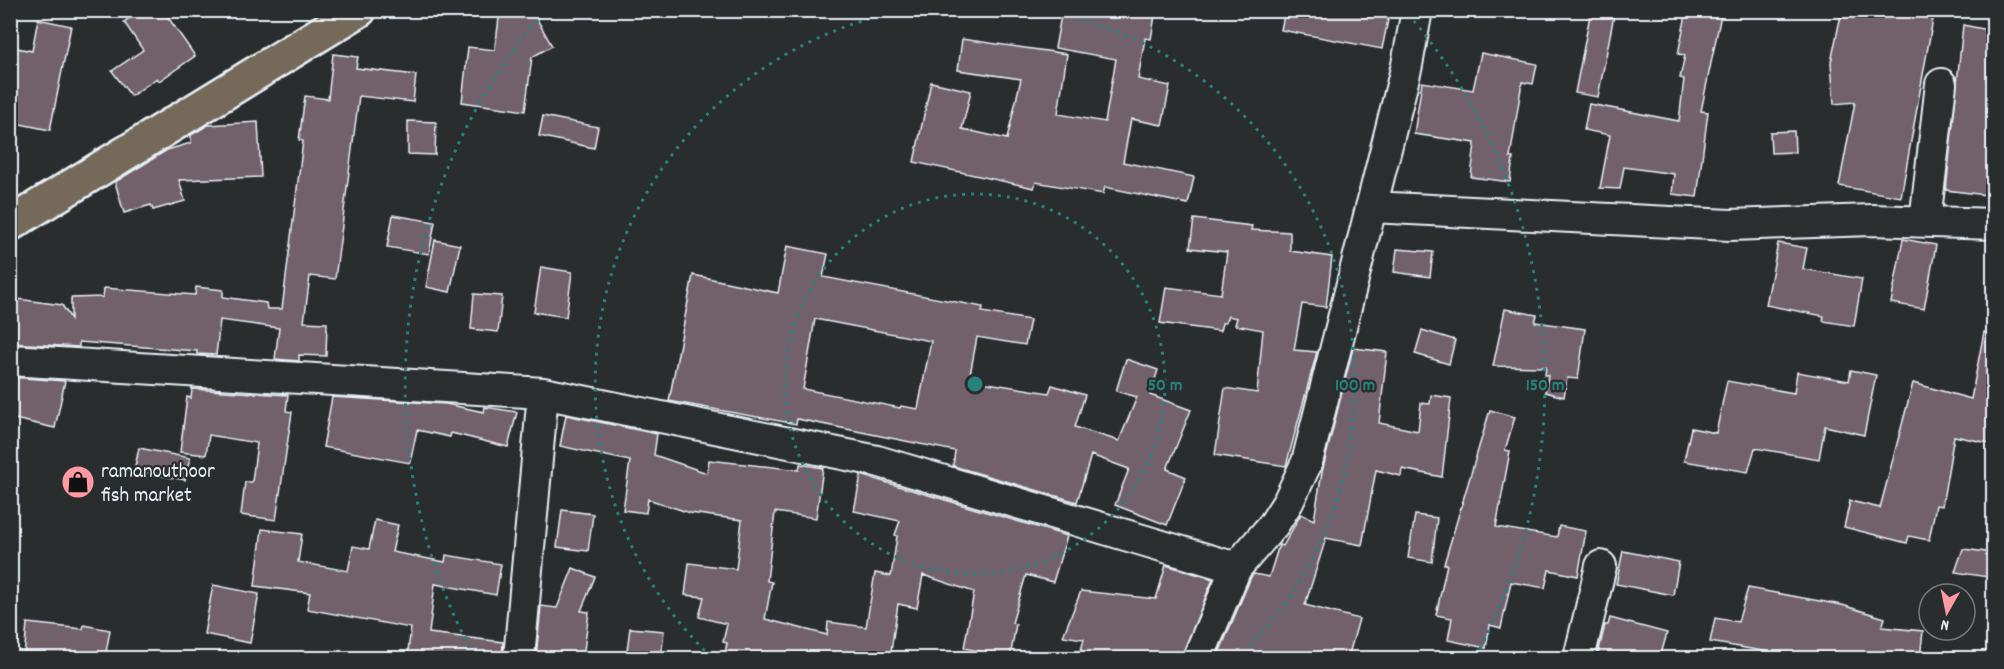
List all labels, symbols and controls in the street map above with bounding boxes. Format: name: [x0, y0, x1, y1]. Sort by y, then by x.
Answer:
centre of rings: [965, 374, 985, 394]
text: 50 m: [1148, 374, 1182, 399]
text: 100 m: [1335, 374, 1375, 399]
text: 150 m: [1526, 374, 1564, 399]
place label: ramanouthoor fish market: [101, 458, 215, 512]
shop icon: ramanouthoor fish market: [60, 464, 96, 500]
north arrow: [1917, 582, 1977, 642]
text: N: [1939, 612, 1951, 636]

